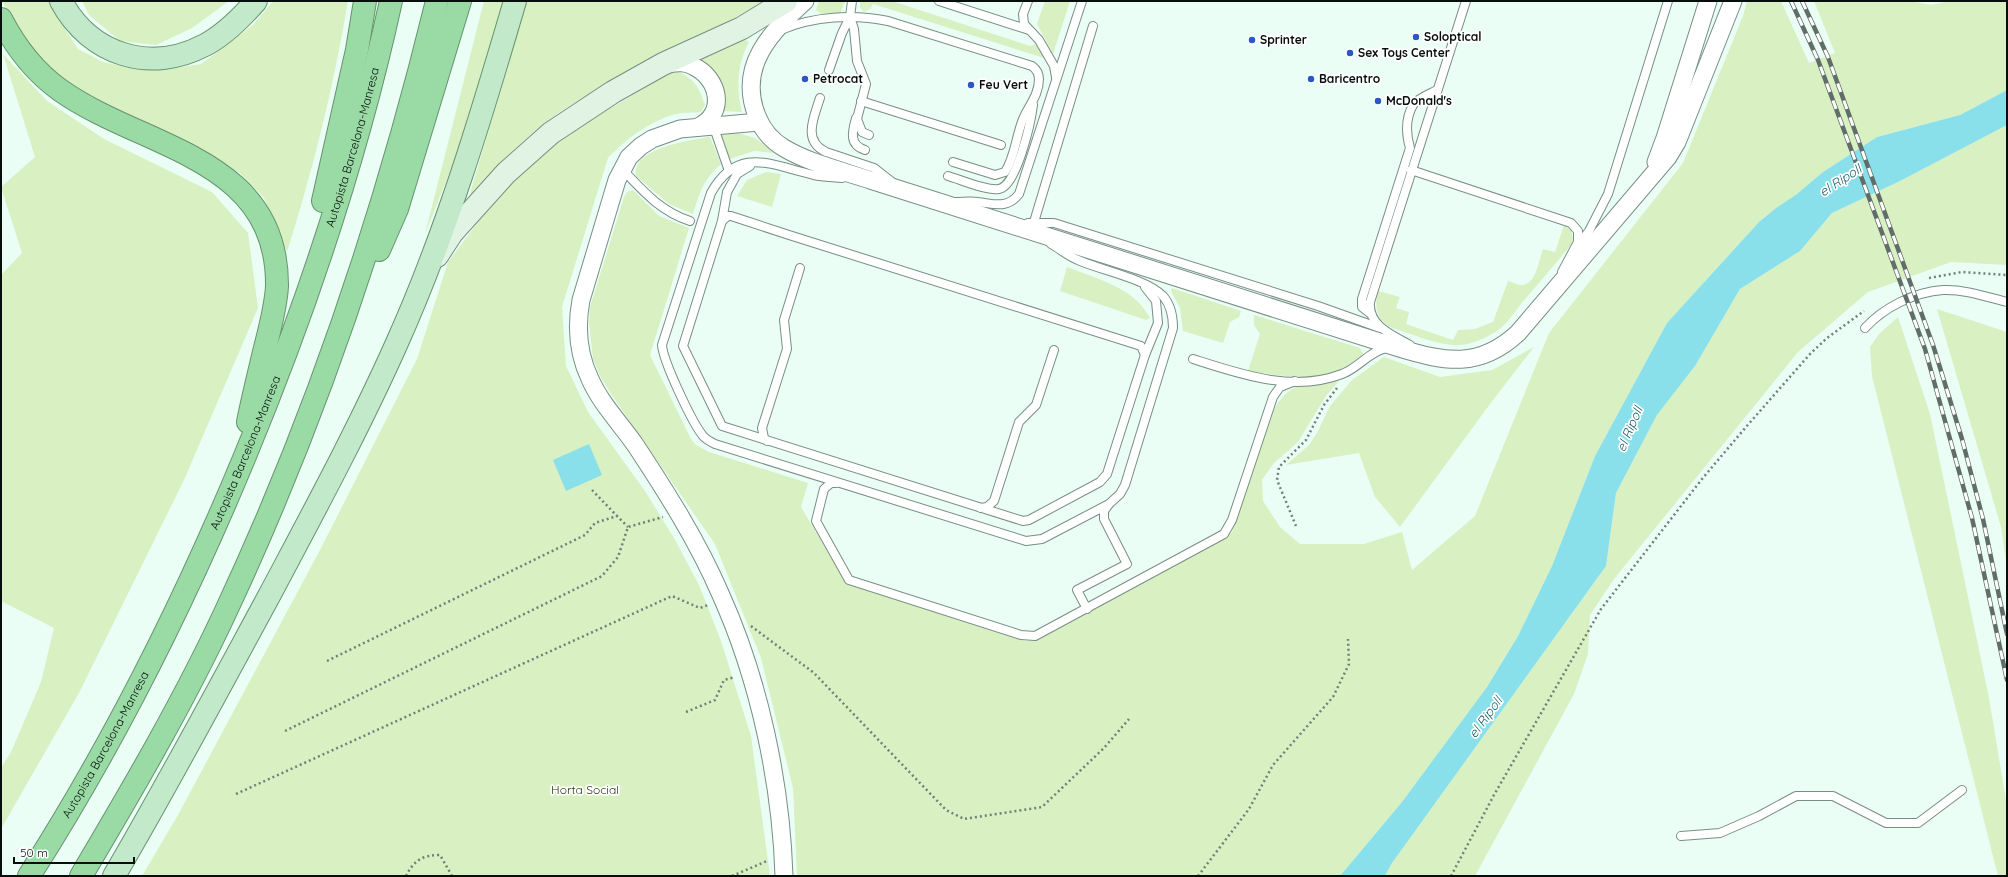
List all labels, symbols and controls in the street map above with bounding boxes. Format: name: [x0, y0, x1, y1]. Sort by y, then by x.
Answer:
place label: Soloptical: [1424, 29, 1482, 44]
place label: Sprinter: [1260, 32, 1307, 47]
marker: Soloptical: [1411, 32, 1421, 42]
marker: Sprinter: [1247, 35, 1257, 45]
place label: Sex Toys Center: [1358, 45, 1450, 60]
marker: Sex Toys Center: [1345, 48, 1355, 58]
street label: Autopista Barcelona-Manresa: [322, 66, 382, 229]
place label: Petrocat: [813, 71, 863, 86]
place label: Baricentro: [1319, 71, 1381, 86]
marker: Petrocat: [800, 74, 810, 84]
marker: Baricentro: [1306, 74, 1316, 84]
place label: Feu Vert: [979, 77, 1028, 92]
marker: Feu Vert: [966, 80, 976, 90]
place label: McDonald's: [1386, 93, 1452, 108]
marker: McDonald's: [1373, 96, 1383, 106]
water label: el Ripoll: [1816, 159, 1866, 200]
street label: Autopista Barcelona-Manresa: [206, 373, 283, 532]
water label: el Ripoll: [1612, 402, 1646, 454]
street label: Autopista Barcelona-Manresa: [59, 669, 152, 821]
water label: el Ripoll: [1465, 692, 1506, 741]
park label: Horta Social: [551, 782, 619, 797]
scale bar: [14, 839, 134, 865]
text: 50 m: [20, 845, 48, 860]

